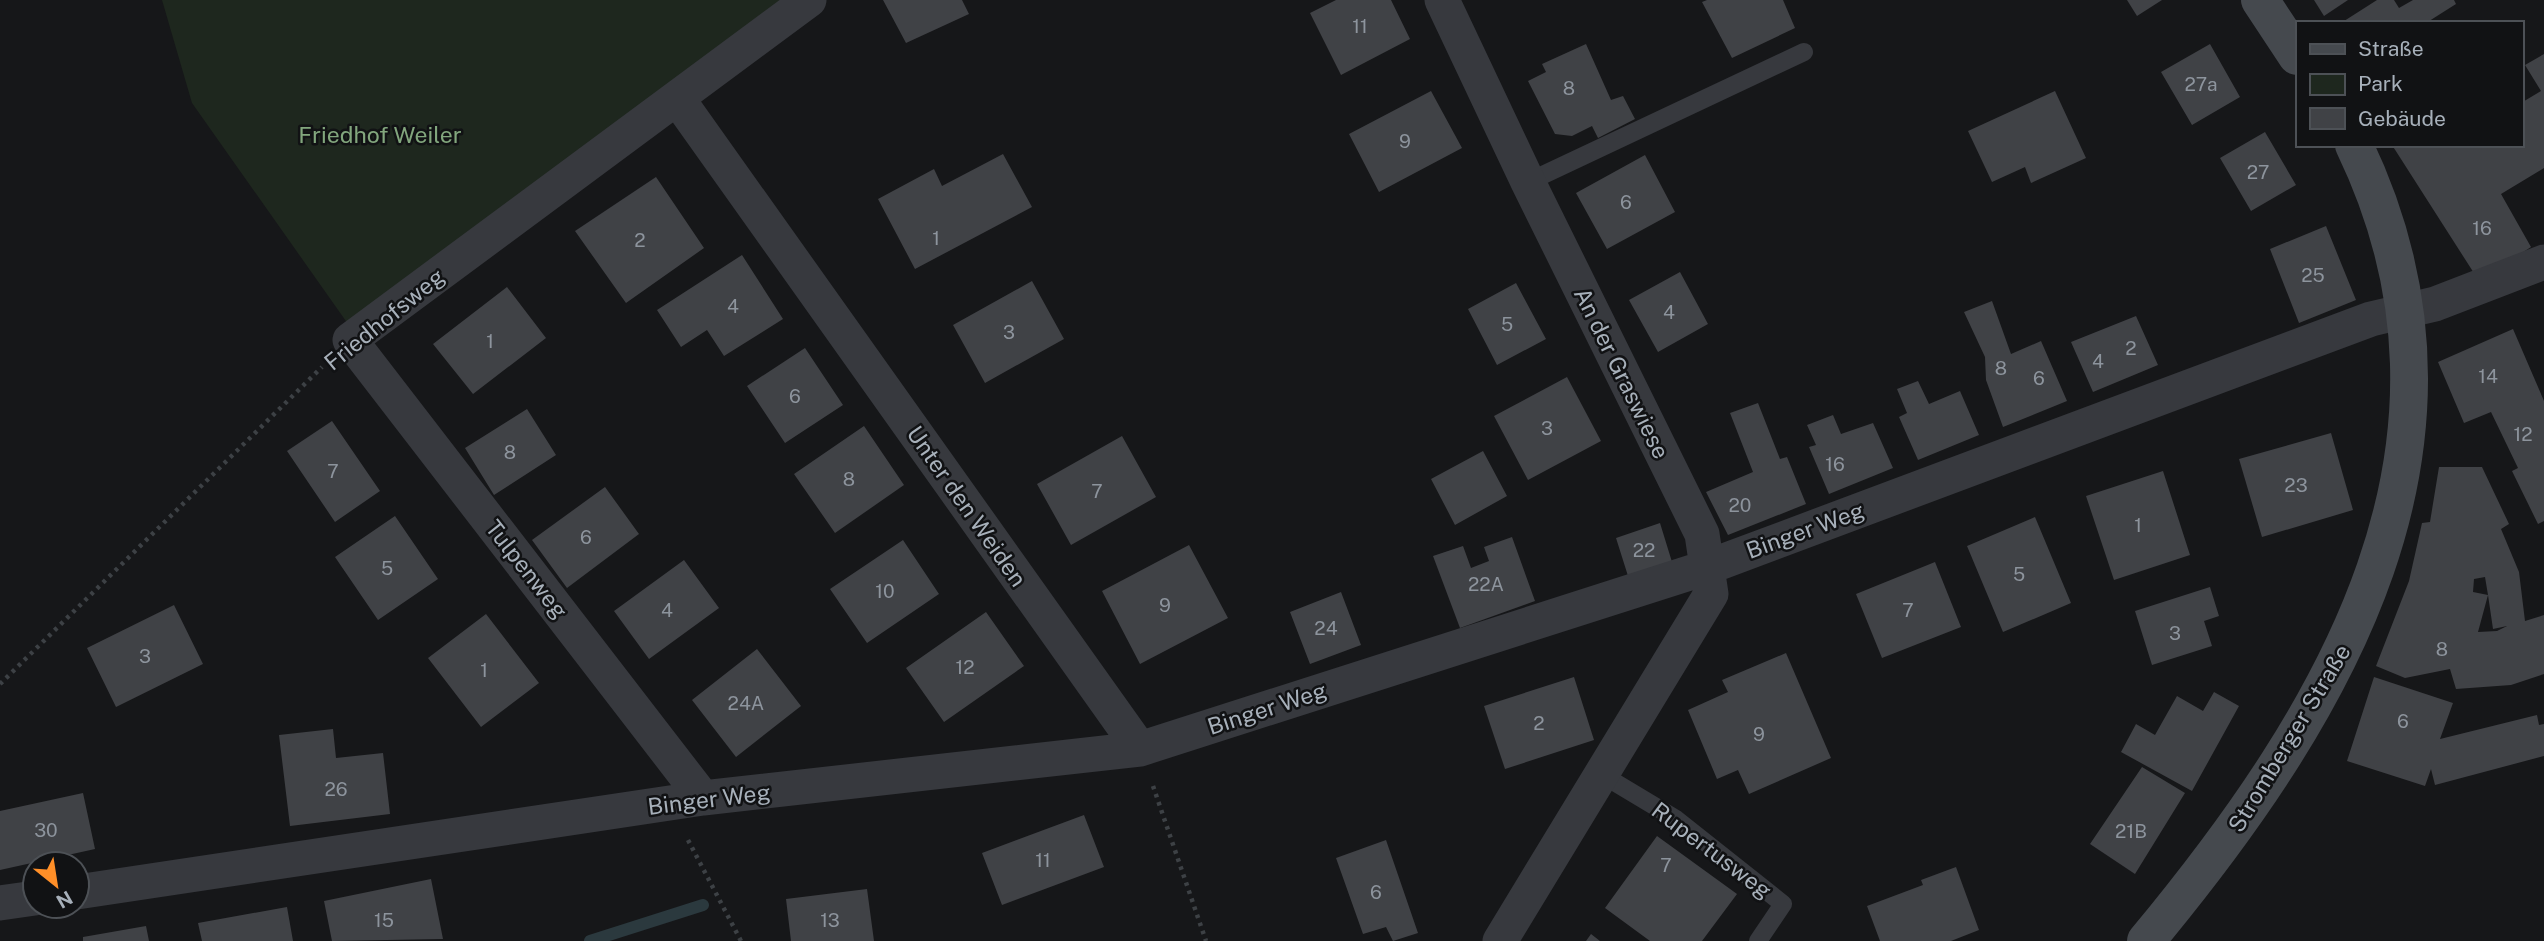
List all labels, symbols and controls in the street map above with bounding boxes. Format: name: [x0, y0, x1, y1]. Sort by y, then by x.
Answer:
house number: 11: [1352, 15, 1368, 37]
legend: [2296, 21, 2523, 147]
text: Straße: [2358, 36, 2424, 61]
text: Park: [2358, 71, 2403, 96]
house number: 27a: [2184, 73, 2218, 95]
house number: 8: [1563, 77, 1575, 99]
text: Gebäude: [2358, 106, 2446, 131]
park label: Friedhof Weiler: [298, 121, 462, 148]
house number: 9: [1399, 130, 1411, 152]
house number: 27: [2247, 161, 2269, 183]
house number: 6: [1620, 191, 1632, 213]
house number: 16: [2472, 217, 2492, 239]
house number: 1: [932, 227, 940, 249]
house number: 2: [634, 229, 646, 251]
street label: Friedhofsweg: [319, 262, 449, 376]
house number: 25: [2301, 264, 2325, 286]
street label: An der Graswiese: [1569, 283, 1675, 463]
house number: 4: [727, 295, 739, 317]
house number: 4: [1663, 301, 1675, 323]
house number: 5: [1501, 313, 1513, 335]
house number: 3: [1003, 321, 1015, 343]
house number: 1: [486, 330, 494, 352]
house number: 2: [2125, 337, 2137, 359]
house number: 4: [2092, 350, 2104, 372]
house number: 8: [1995, 357, 2007, 379]
house number: 14: [2478, 365, 2498, 387]
house number: 6: [2033, 367, 2045, 389]
house number: 6: [789, 385, 801, 407]
house number: 3: [1541, 417, 1553, 439]
street label: Unter den Weiden: [902, 421, 1032, 591]
house number: 12: [2513, 423, 2533, 445]
house number: 8: [504, 441, 516, 463]
house number: 16: [1825, 453, 1845, 475]
house number: 7: [327, 460, 339, 482]
house number: 8: [843, 468, 855, 490]
house number: 23: [2284, 474, 2308, 496]
house number: 7: [1091, 480, 1103, 502]
house number: 20: [1729, 494, 1751, 516]
street label: Binger Weg: [1742, 496, 1868, 564]
street label: Tulpenweg: [480, 514, 574, 624]
house number: 1: [2134, 514, 2142, 536]
house number: 6: [580, 526, 592, 548]
house number: 22: [1633, 539, 1655, 561]
house number: 5: [381, 557, 393, 579]
house number: 5: [2013, 563, 2025, 585]
house number: 22A: [1468, 573, 1504, 595]
house number: 10: [875, 580, 895, 602]
house number: 9: [1159, 594, 1171, 616]
house number: 4: [661, 599, 673, 621]
house number: 7: [1902, 599, 1914, 621]
house number: 24: [1314, 617, 1338, 639]
house number: 3: [2169, 622, 2181, 644]
house number: 8: [2436, 638, 2448, 660]
street label: Stromberger Straße: [2222, 639, 2356, 837]
house number: 3: [139, 645, 151, 667]
house number: 12: [955, 656, 975, 678]
house number: 1: [480, 659, 488, 681]
street label: Binger Weg: [1204, 676, 1330, 740]
house number: 24A: [728, 692, 764, 714]
house number: 6: [2397, 710, 2409, 732]
house number: 2: [1533, 712, 1545, 734]
house number: 9: [1753, 723, 1765, 745]
house number: 26: [324, 778, 348, 800]
street label: Binger Weg: [646, 778, 772, 820]
street label: Rupertusweg: [1647, 796, 1777, 904]
house number: 30: [34, 819, 58, 841]
house number: 21B: [2115, 820, 2147, 842]
house number: 11: [1035, 849, 1051, 871]
north arrow: [21, 850, 91, 920]
house number: 7: [1660, 854, 1672, 876]
house number: 6: [1370, 881, 1382, 903]
text: N: [53, 886, 76, 913]
house number: 15: [374, 909, 394, 931]
house number: 13: [820, 909, 840, 931]

